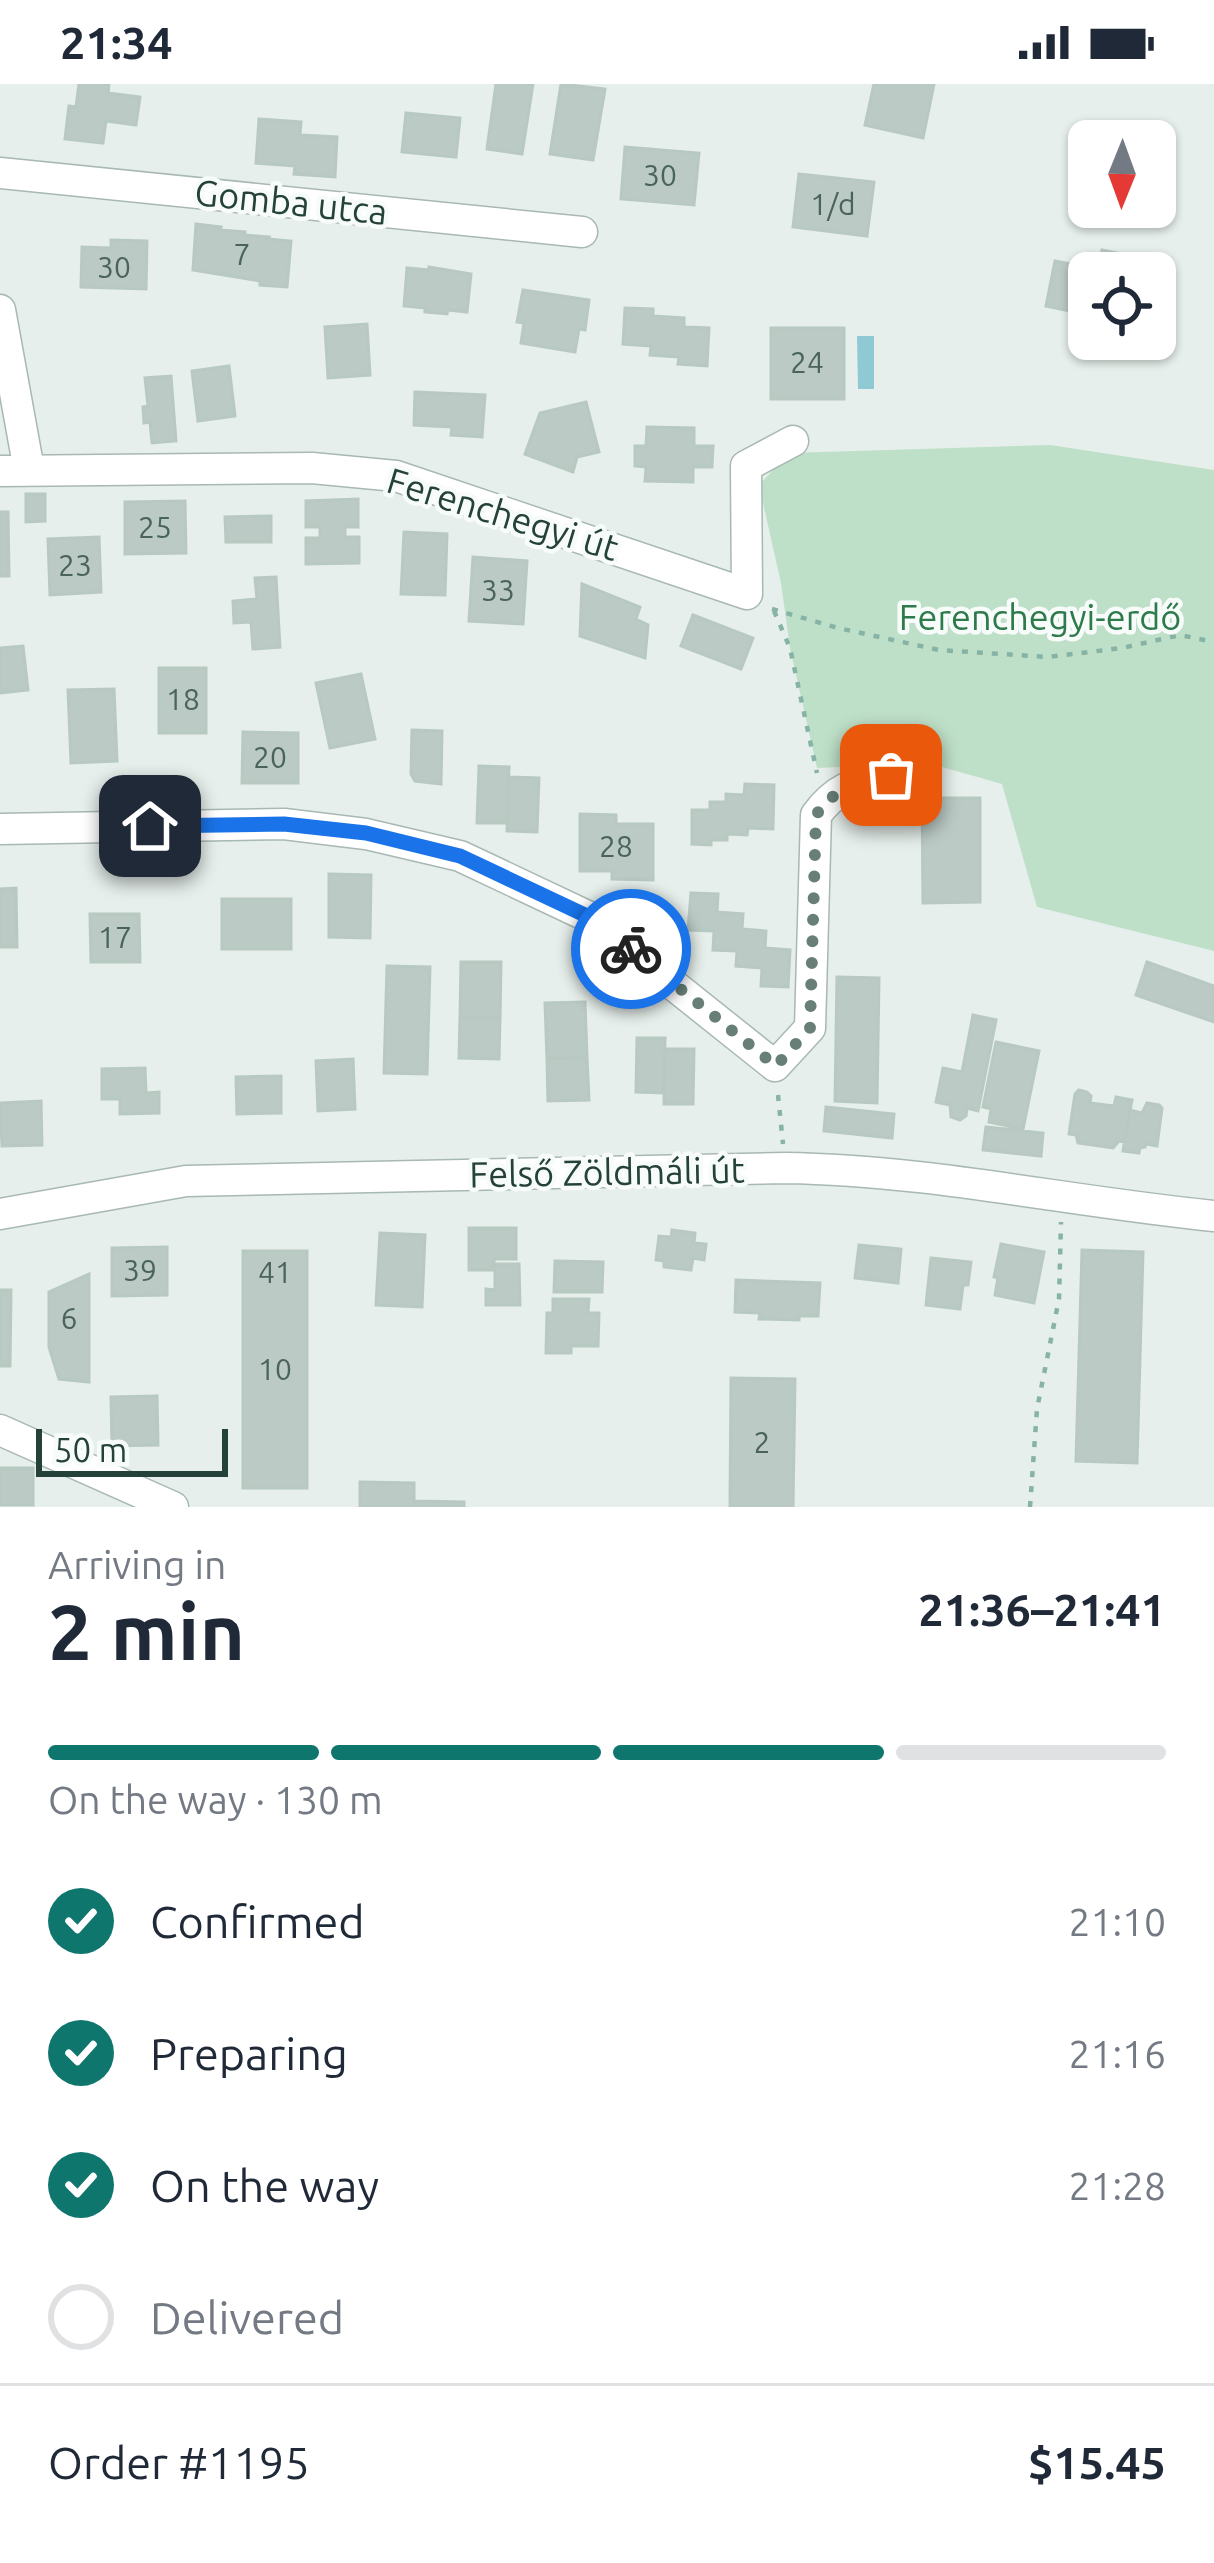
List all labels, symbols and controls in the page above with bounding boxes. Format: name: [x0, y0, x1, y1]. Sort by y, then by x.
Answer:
text: 21:34: [60, 17, 173, 68]
north arrow: [1068, 120, 1176, 228]
map controls: [1068, 120, 1176, 360]
house number: 30: [643, 158, 677, 192]
street label: Gomba utca: [193, 171, 389, 232]
house number: 1/d: [810, 187, 856, 221]
house number: 7: [234, 237, 250, 271]
house number: 30: [97, 250, 131, 284]
button: locate: [1068, 252, 1176, 360]
house number: 24: [790, 345, 824, 379]
street label: Ferenchegyi út: [383, 459, 624, 568]
house number: 25: [138, 510, 172, 544]
house number: 23: [58, 548, 92, 582]
house number: 33: [481, 573, 515, 607]
park label: Ferenchegyi-erdő: [899, 596, 1181, 637]
house number: 18: [166, 682, 200, 716]
pin: [840, 724, 942, 826]
house number: 20: [253, 740, 287, 774]
icon: bag: [858, 742, 924, 808]
pin: [99, 775, 201, 877]
icon: home: [117, 793, 183, 859]
house number: 28: [599, 829, 633, 863]
courier: [571, 889, 691, 1009]
icon: bike: [598, 916, 664, 982]
house number: 17: [98, 920, 132, 954]
street label: Felső Zöldmáli út: [469, 1149, 745, 1194]
house number: 39: [123, 1253, 157, 1287]
house number: 41: [258, 1255, 292, 1289]
house number: 6: [61, 1301, 77, 1335]
house number: 10: [258, 1352, 292, 1386]
scale bar: [36, 1423, 228, 1476]
house number: 2: [754, 1425, 770, 1459]
text: 50 m: [54, 1431, 127, 1468]
text: Arriving in: [48, 1543, 226, 1586]
text: 21:36–21:41: [918, 1584, 1166, 1635]
text: 2 min: [48, 1587, 245, 1675]
text: On the way · 130 m: [48, 1778, 383, 1821]
icon: check: [48, 1888, 114, 1954]
text: Confirmed: [150, 1896, 365, 1947]
text: 21:10: [1068, 1900, 1166, 1943]
icon: check: [48, 2020, 114, 2086]
text: Preparing: [150, 2028, 348, 2079]
text: 21:16: [1068, 2032, 1166, 2075]
icon: check: [48, 2152, 114, 2218]
text: On the way: [150, 2160, 379, 2211]
text: 21:28: [1068, 2164, 1166, 2207]
text: Delivered: [150, 2292, 344, 2343]
text: Order #1195: [48, 2437, 310, 2488]
text: $15.45: [1028, 2437, 1166, 2488]

